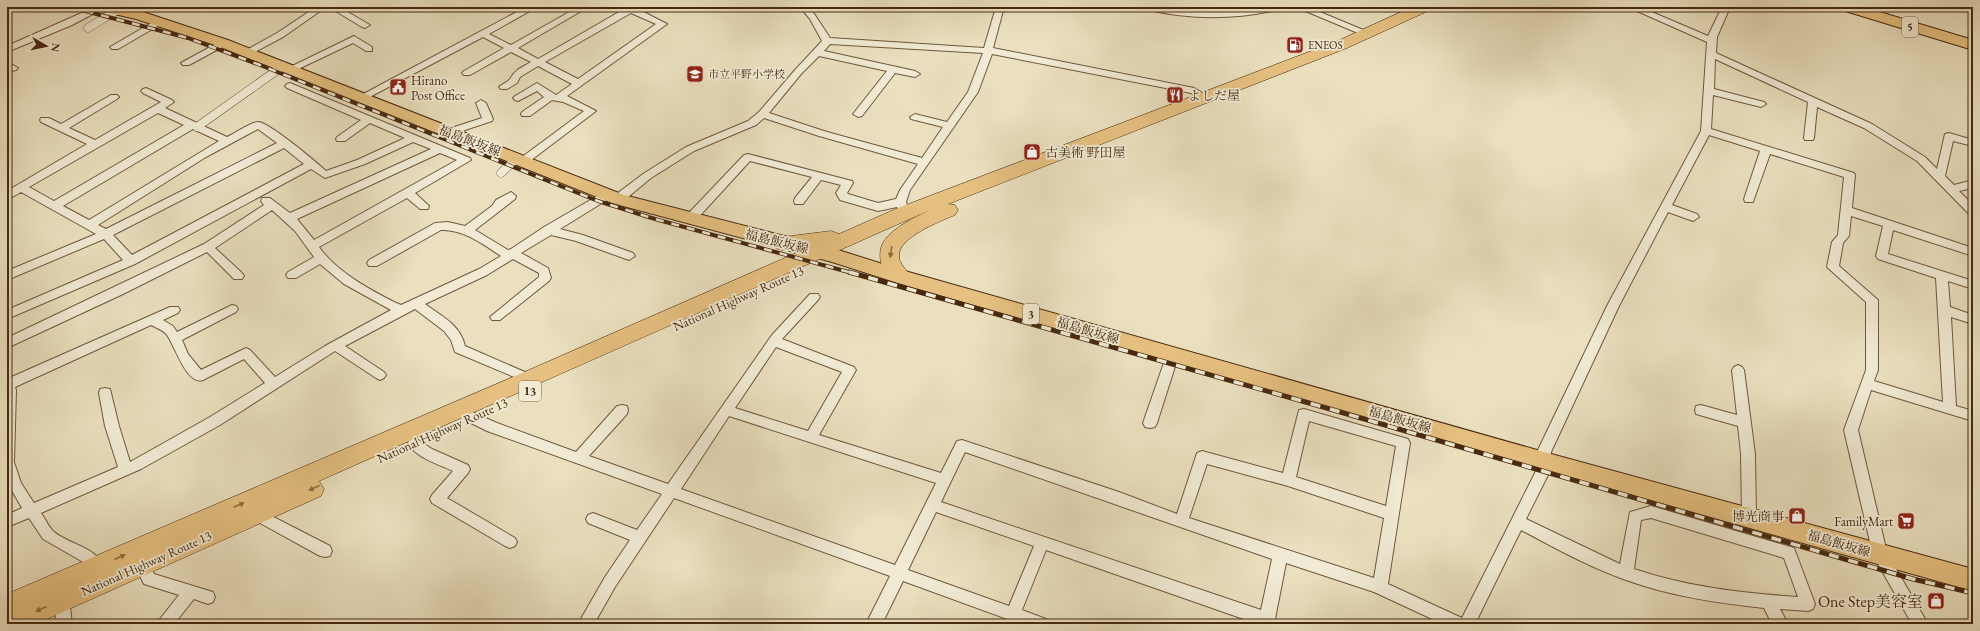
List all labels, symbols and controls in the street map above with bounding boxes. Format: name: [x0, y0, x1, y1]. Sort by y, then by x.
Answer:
road number: 5: [1902, 17, 1918, 37]
north arrow: [26, 26, 66, 66]
fuel station icon: ENEOS: [1285, 35, 1305, 55]
place label: ENEOS: [1308, 38, 1343, 52]
text: N: [48, 42, 63, 53]
school or university icon: 市立平野小学校: [685, 64, 705, 84]
place label: 市立平野小学校: [708, 67, 785, 81]
place label: Hirano Post Office: [411, 72, 465, 104]
public building icon: Hirano Post Office: [388, 77, 408, 97]
restaurant icon: よしだ屋: [1165, 85, 1185, 105]
place label: よしだ屋: [1188, 87, 1240, 104]
street label: 福島飯坂線: [436, 121, 503, 160]
shop icon: 古美術 野田屋: [1022, 142, 1042, 162]
place label: 古美術 野田屋: [1045, 144, 1126, 161]
street label: 福島飯坂線: [743, 225, 810, 258]
one-way arrow: [887, 246, 894, 258]
street label: National Highway Route 13: [670, 262, 806, 335]
road number: 3: [1023, 304, 1039, 324]
street label: 福島飯坂線: [1054, 313, 1121, 348]
road number: 13: [519, 381, 541, 401]
street label: National Highway Route 13: [374, 394, 510, 467]
street label: 福島飯坂線: [1366, 402, 1433, 437]
one-way arrow: [308, 485, 319, 491]
one-way arrow: [233, 502, 244, 508]
shop icon: 博光商事: [1787, 506, 1807, 526]
place label: 博光商事: [1732, 508, 1784, 525]
supermarket icon: FamilyMart: [1896, 511, 1916, 531]
place label: FamilyMart: [1834, 513, 1893, 530]
street label: 福島飯坂線: [1805, 526, 1872, 561]
street label: National Highway Route 13: [78, 527, 214, 600]
one-way arrow: [114, 554, 125, 560]
place label: One Step美容室: [1818, 591, 1923, 612]
shop icon: One Step美容室: [1926, 591, 1946, 611]
one-way arrow: [36, 606, 47, 612]

